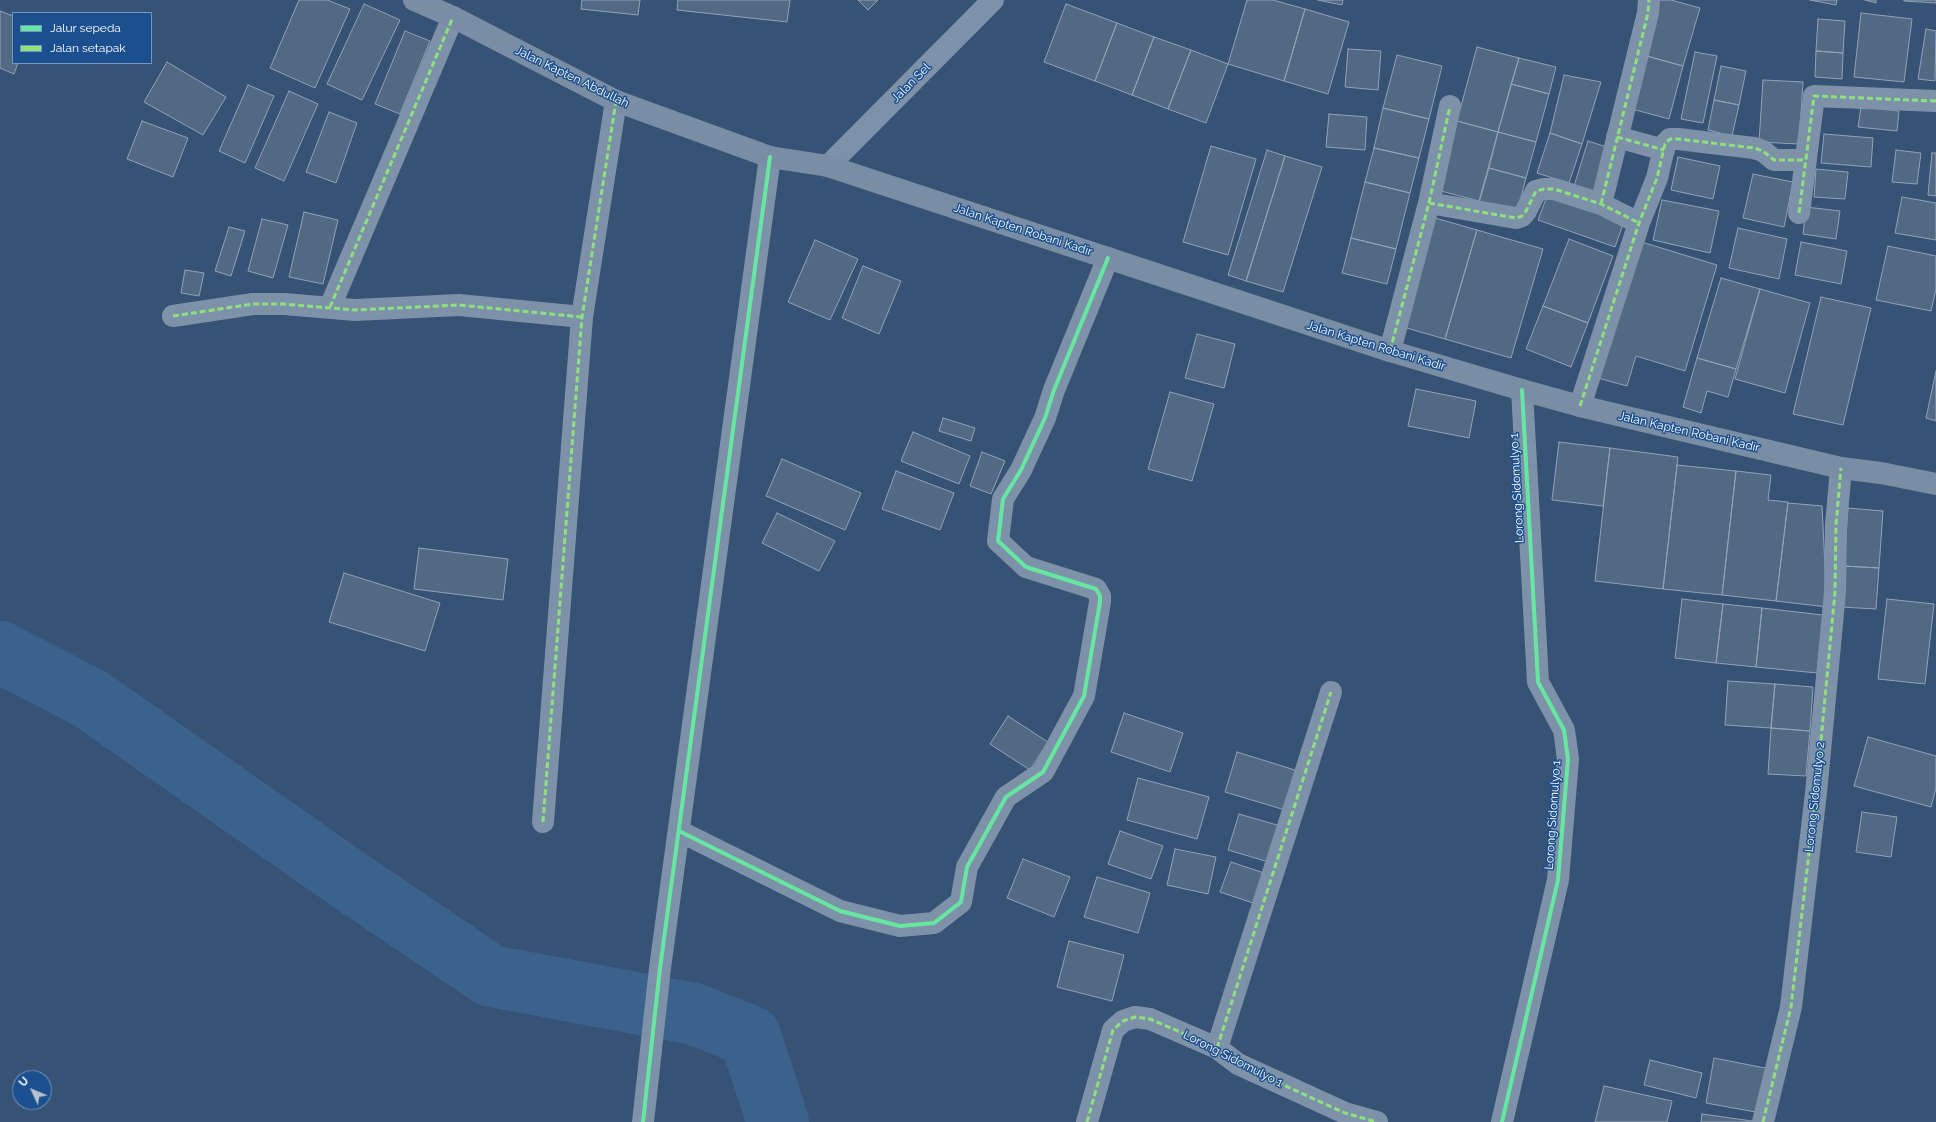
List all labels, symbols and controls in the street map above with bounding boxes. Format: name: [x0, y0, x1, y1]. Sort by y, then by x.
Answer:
legend: [12, 12, 152, 64]
text: Jalur sepeda: [50, 21, 121, 35]
text: Jalan setapak: [50, 41, 126, 55]
street label: Jalan Kapten Abdullah: [513, 43, 631, 111]
street label: Jalan Sel: [888, 60, 934, 106]
street label: Jalan Kapten Robani Kadir: [952, 201, 1094, 259]
street label: Jalan Kapten Robani Kadir: [1305, 318, 1447, 374]
street label: Jalan Kapten Robani Kadir: [1617, 409, 1761, 455]
street label: Lorong Sidomulyo 1: [1507, 433, 1527, 543]
street label: Lorong Sidomulyo 2: [1802, 741, 1828, 853]
street label: Lorong Sidomulyo 1: [1542, 760, 1564, 870]
street label: Lorong Sidomulyo 1: [1181, 1028, 1285, 1090]
north arrow: [12, 1070, 52, 1110]
text: U: [16, 1075, 31, 1089]

